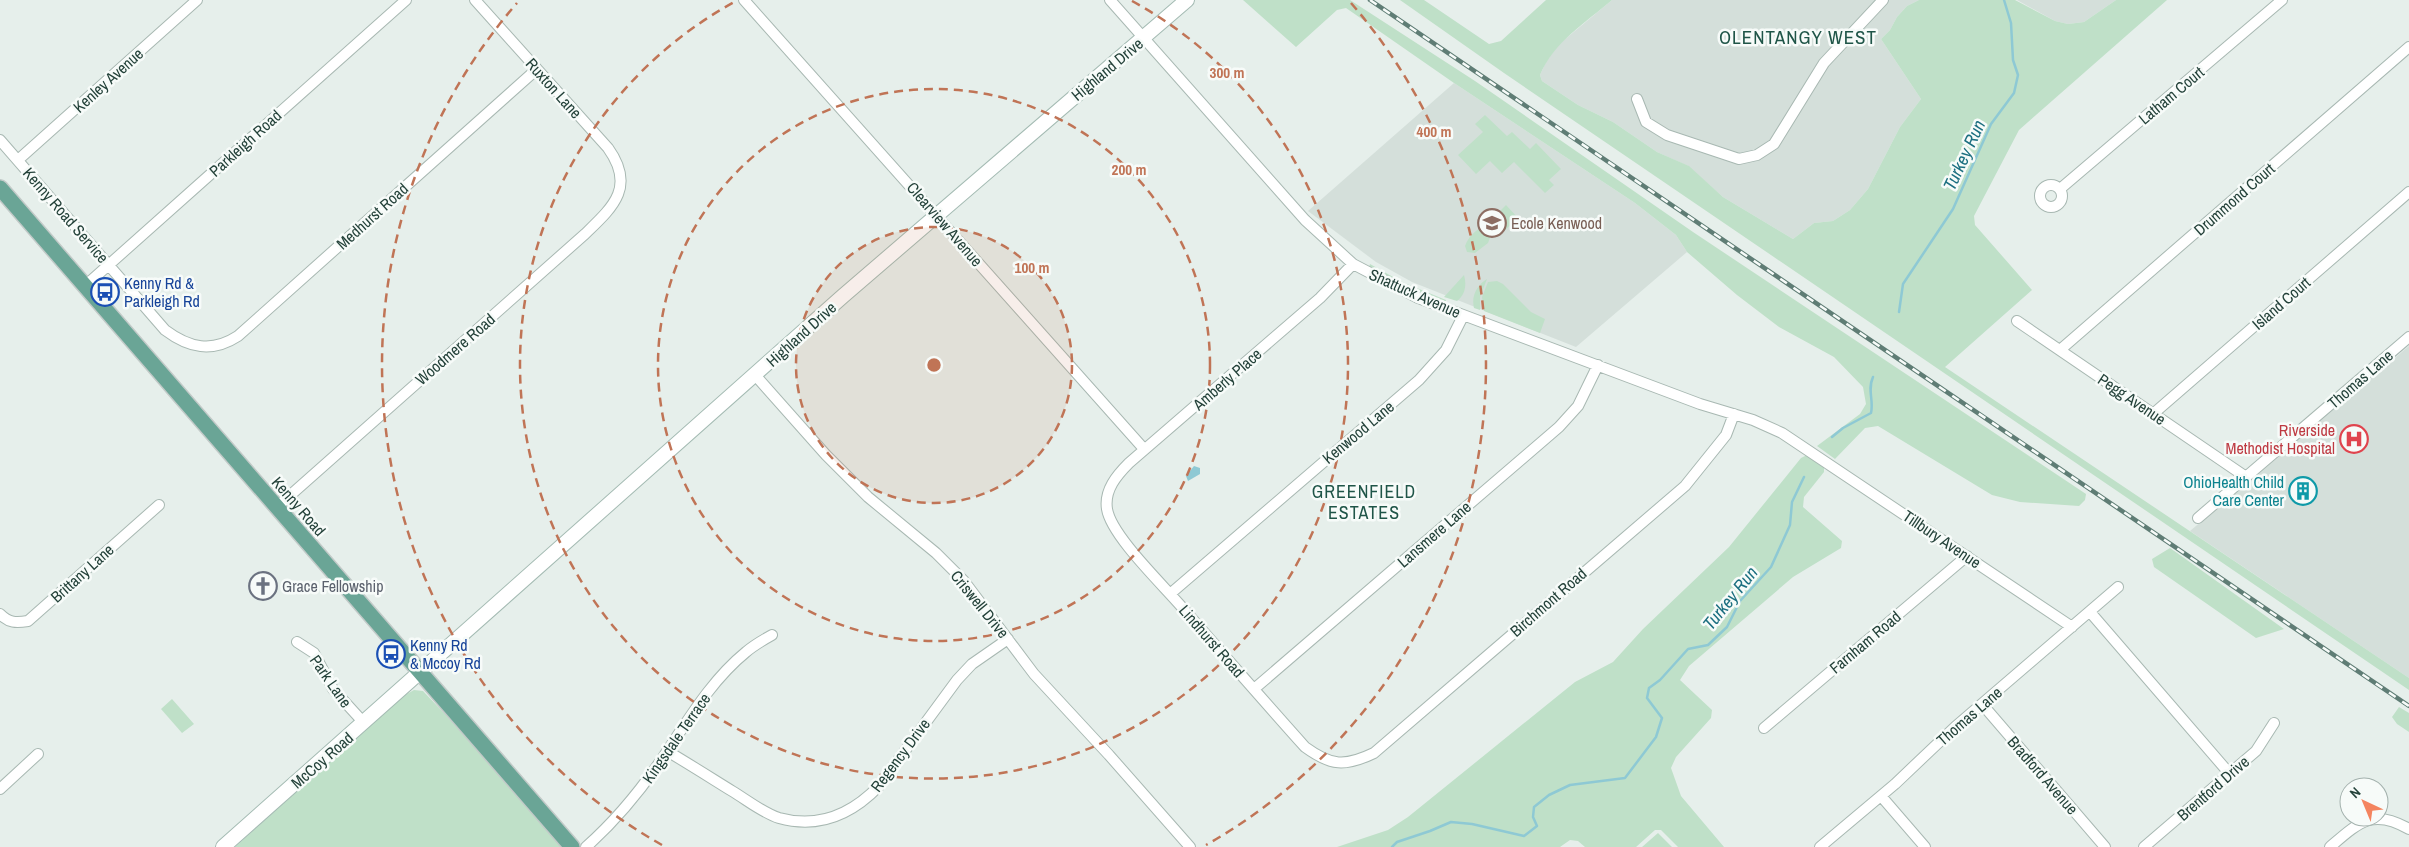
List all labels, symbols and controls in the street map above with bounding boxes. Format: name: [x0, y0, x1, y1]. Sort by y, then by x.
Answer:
district label: OLENTANGY WEST: [1719, 24, 1877, 50]
street label: Highland Drive: [1066, 32, 1148, 106]
street label: Kenley Avenue: [68, 43, 148, 117]
street label: Ruxton Lane: [521, 53, 587, 123]
street label: Latham Court: [2133, 61, 2209, 129]
text: 300 m: [1210, 62, 1244, 83]
street label: Parkleigh Road: [204, 105, 286, 181]
water label: Turkey Run: [1937, 116, 1991, 194]
text: 400 m: [1417, 121, 1451, 142]
street label: Drummond Court: [2189, 157, 2279, 240]
text: 200 m: [1112, 159, 1146, 180]
street label: Kenny Road Service: [18, 162, 114, 268]
street label: Clearview Avenue: [902, 177, 988, 271]
street label: Medhurst Road: [331, 178, 413, 254]
school or university icon: Ecole Kenwood: [1477, 208, 1507, 238]
place label: Ecole Kenwood: [1511, 212, 1602, 234]
text: 100 m: [1015, 257, 1049, 278]
street label: Shattuck Avenue: [1366, 263, 1464, 323]
street label: Island Court: [2247, 271, 2315, 335]
place label: Kenny Rd & Parkleigh Rd: [124, 272, 200, 312]
bus stop icon: Kenny Rd & Parkleigh Rd: [90, 277, 120, 307]
street label: Highland Drive: [761, 297, 841, 371]
street label: Woodmere Road: [410, 308, 500, 390]
street label: Amberly Place: [1187, 343, 1266, 416]
street label: Thomas Lane: [2323, 344, 2397, 414]
centre of rings: [925, 356, 943, 374]
street label: Pegg Avenue: [2094, 368, 2170, 430]
street label: Kenwood Lane: [1317, 395, 1399, 469]
place label: Riverside Methodist Hospital: [2226, 419, 2335, 459]
hospital icon: Riverside Methodist Hospital: [2339, 424, 2369, 454]
place label: OhioHealth Child Care Center: [2183, 471, 2285, 511]
street label: Kenny Road: [267, 472, 331, 540]
building icon: OhioHealth Child Care Center: [2288, 476, 2318, 506]
district label: GREENFIELD ESTATES: [1312, 479, 1416, 525]
street label: Lansmere Lane: [1392, 496, 1476, 572]
street label: Tillbury Avenue: [1899, 505, 1985, 573]
street label: Brittany Lane: [46, 539, 118, 607]
water label: Turkey Run: [1697, 561, 1763, 635]
street label: Birchmont Road: [1505, 563, 1591, 641]
street label: Criswell Drive: [946, 565, 1014, 643]
church icon: Grace Fellowship: [248, 571, 278, 601]
place label: Grace Fellowship: [282, 575, 383, 597]
street label: Lindhurst Road: [1174, 600, 1250, 682]
street label: Farnham Road: [1825, 606, 1905, 678]
place label: Kenny Rd & Mccoy Rd: [410, 634, 481, 674]
bus stop icon: Kenny Rd & Mccoy Rd: [376, 639, 406, 669]
street label: Park Lane: [305, 650, 357, 712]
street label: Thomas Lane: [1932, 681, 2006, 751]
street label: Kingsdale Terrace: [637, 688, 715, 788]
street label: Regency Drive: [865, 714, 935, 796]
street label: McCoy Road: [286, 727, 358, 793]
street label: Bradford Avenue: [2003, 731, 2083, 819]
street label: Brentford Drive: [2172, 751, 2254, 825]
north arrow: [2339, 777, 2389, 827]
text: N: [2346, 783, 2364, 802]

